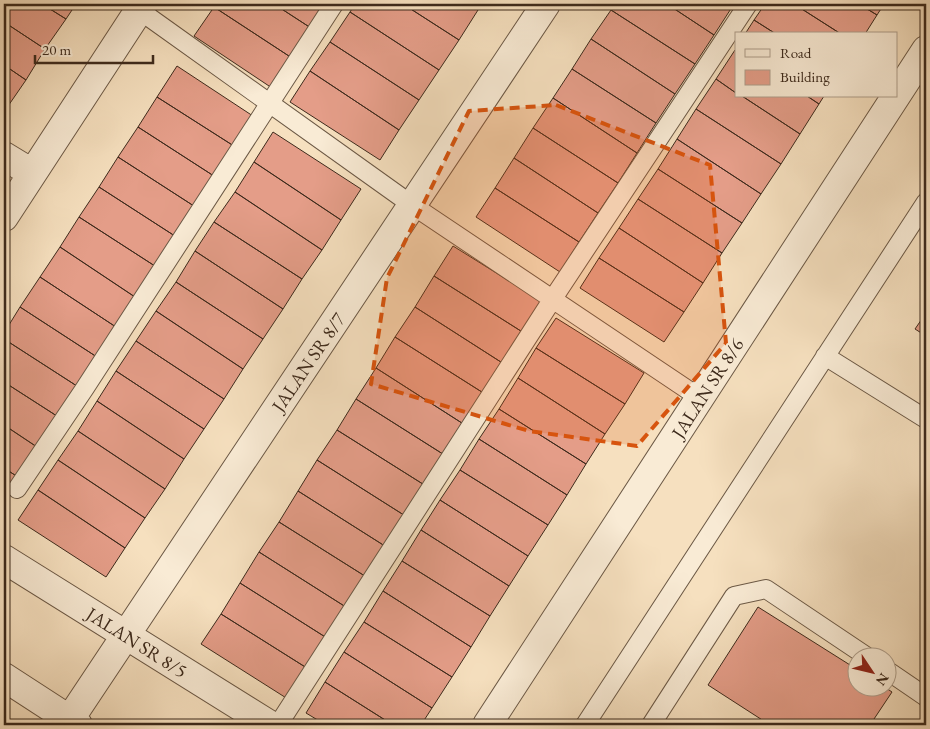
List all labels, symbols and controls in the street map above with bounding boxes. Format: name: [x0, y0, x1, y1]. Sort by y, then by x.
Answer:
scale bar: [35, 32, 152, 64]
legend: [735, 32, 898, 98]
text: 20 m: [42, 40, 71, 59]
text: Road: [780, 43, 812, 62]
text: Building: [780, 67, 830, 86]
street label: JALAN SR 8/7: [265, 307, 351, 418]
street label: JALAN SR 8/6: [665, 333, 749, 445]
street label: JALAN SR 8/5: [80, 600, 192, 683]
north arrow: [848, 646, 898, 696]
text: N: [872, 670, 893, 690]

